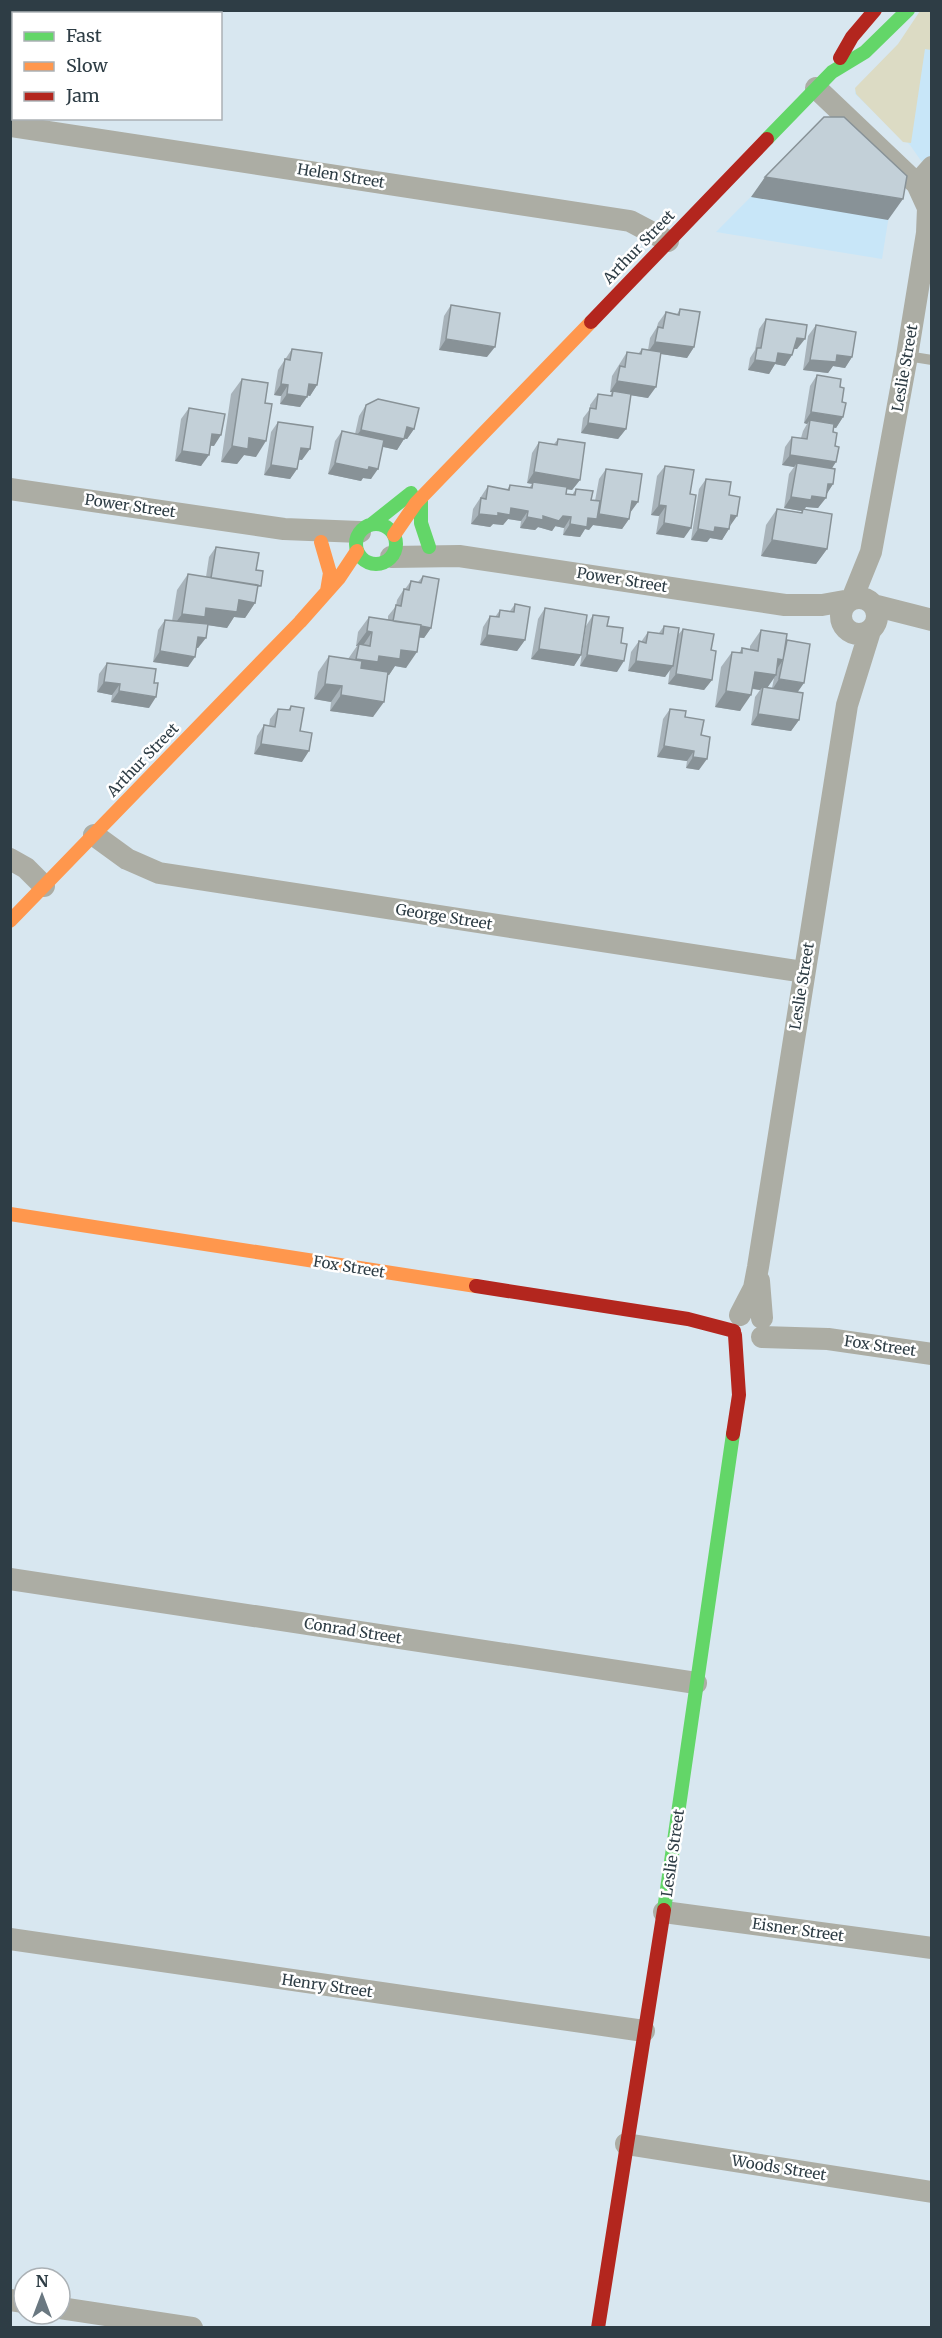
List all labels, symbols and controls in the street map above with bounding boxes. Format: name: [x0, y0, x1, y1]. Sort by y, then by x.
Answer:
legend: [12, 12, 222, 120]
text: Fast: [66, 24, 102, 47]
text: Slow: [66, 54, 109, 77]
text: Jam: [65, 84, 100, 107]
street label: Helen Street: [296, 159, 386, 192]
street label: Arthur Street: [598, 206, 679, 288]
street label: Leslie Street: [887, 323, 922, 413]
street label: Power Street: [83, 490, 177, 521]
street label: Power Street: [575, 563, 669, 596]
street label: Arthur Street: [102, 719, 183, 801]
street label: George Street: [394, 899, 494, 934]
street label: Leslie Street: [785, 941, 818, 1031]
street label: Fox Street: [312, 1251, 386, 1282]
street label: Fox Street: [843, 1331, 917, 1360]
street label: Conrad Street: [303, 1613, 403, 1648]
street label: Leslie Street: [657, 1808, 688, 1898]
street label: Eisner Street: [751, 1914, 845, 1945]
street label: Henry Street: [280, 1970, 374, 2001]
street label: Woods Street: [729, 2150, 828, 2184]
north arrow: [12, 2266, 72, 2326]
text: N: [36, 2271, 49, 2291]

